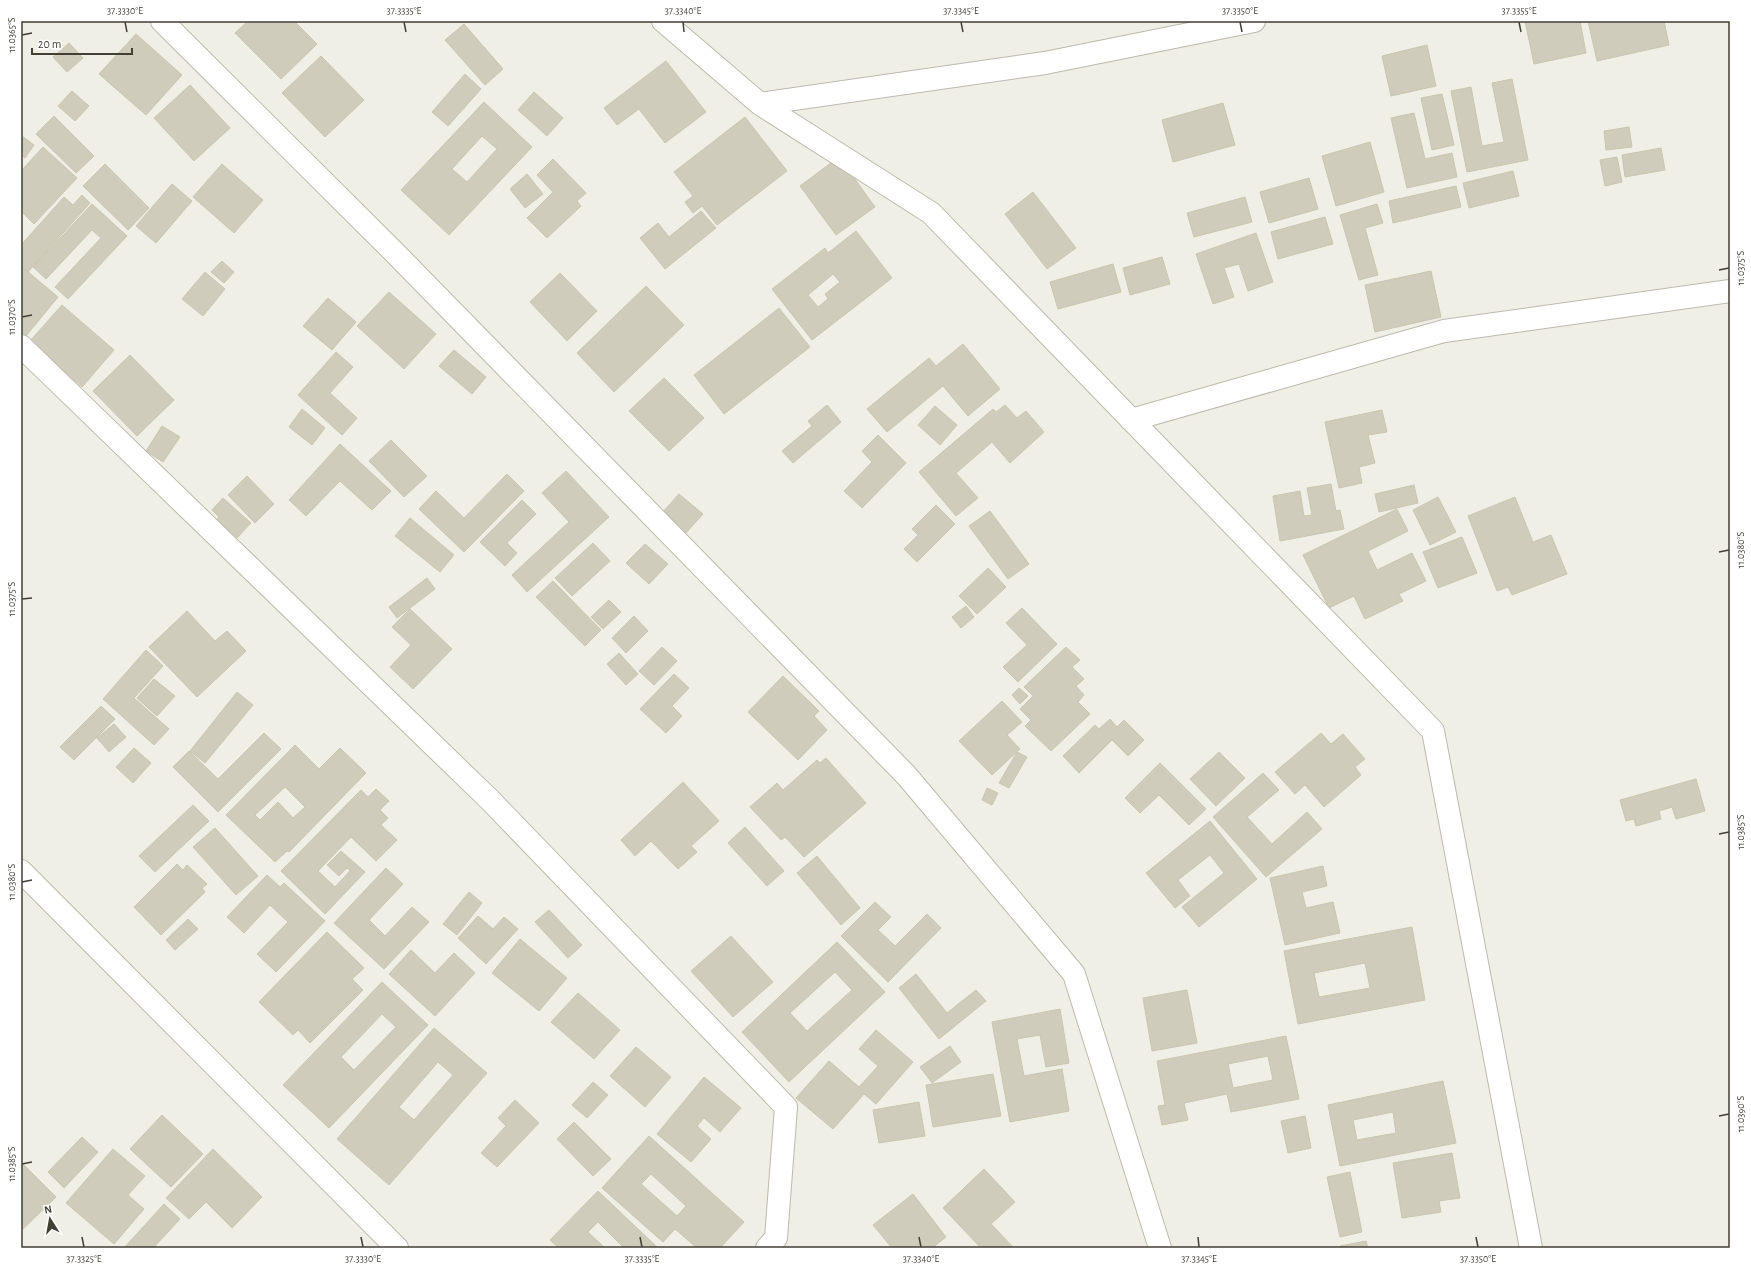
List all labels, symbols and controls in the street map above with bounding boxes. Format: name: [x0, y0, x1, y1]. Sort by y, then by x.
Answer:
text: 37.3330°E: [107, 6, 143, 16]
text: 37.3335°E: [387, 6, 422, 16]
text: 37.3340°E: [665, 6, 702, 16]
text: 37.3345°E: [943, 6, 979, 16]
text: 37.3350°E: [1222, 6, 1258, 16]
text: 37.3355°E: [1502, 6, 1537, 16]
text: 11.0365°S: [7, 17, 17, 53]
scale bar: [32, 30, 132, 56]
text: 20 m: [38, 38, 61, 50]
text: 11.0375°S: [1736, 250, 1746, 285]
text: 11.0370°S: [7, 299, 17, 335]
text: 11.0380°S: [1736, 532, 1746, 568]
text: 11.0375°S: [7, 581, 17, 616]
text: 11.0385°S: [1736, 814, 1746, 850]
text: 11.0380°S: [7, 864, 17, 900]
text: 11.0390°S: [1736, 1096, 1746, 1132]
text: 11.0385°S: [7, 1146, 17, 1182]
north arrow: [30, 1199, 70, 1239]
text: N: [43, 1204, 53, 1216]
text: 37.3325°E: [66, 1254, 102, 1264]
text: 37.3330°E: [345, 1254, 381, 1264]
text: 37.3335°E: [625, 1254, 660, 1264]
text: 37.3340°E: [903, 1254, 940, 1264]
text: 37.3345°E: [1181, 1254, 1217, 1264]
text: 37.3350°E: [1460, 1254, 1496, 1264]

